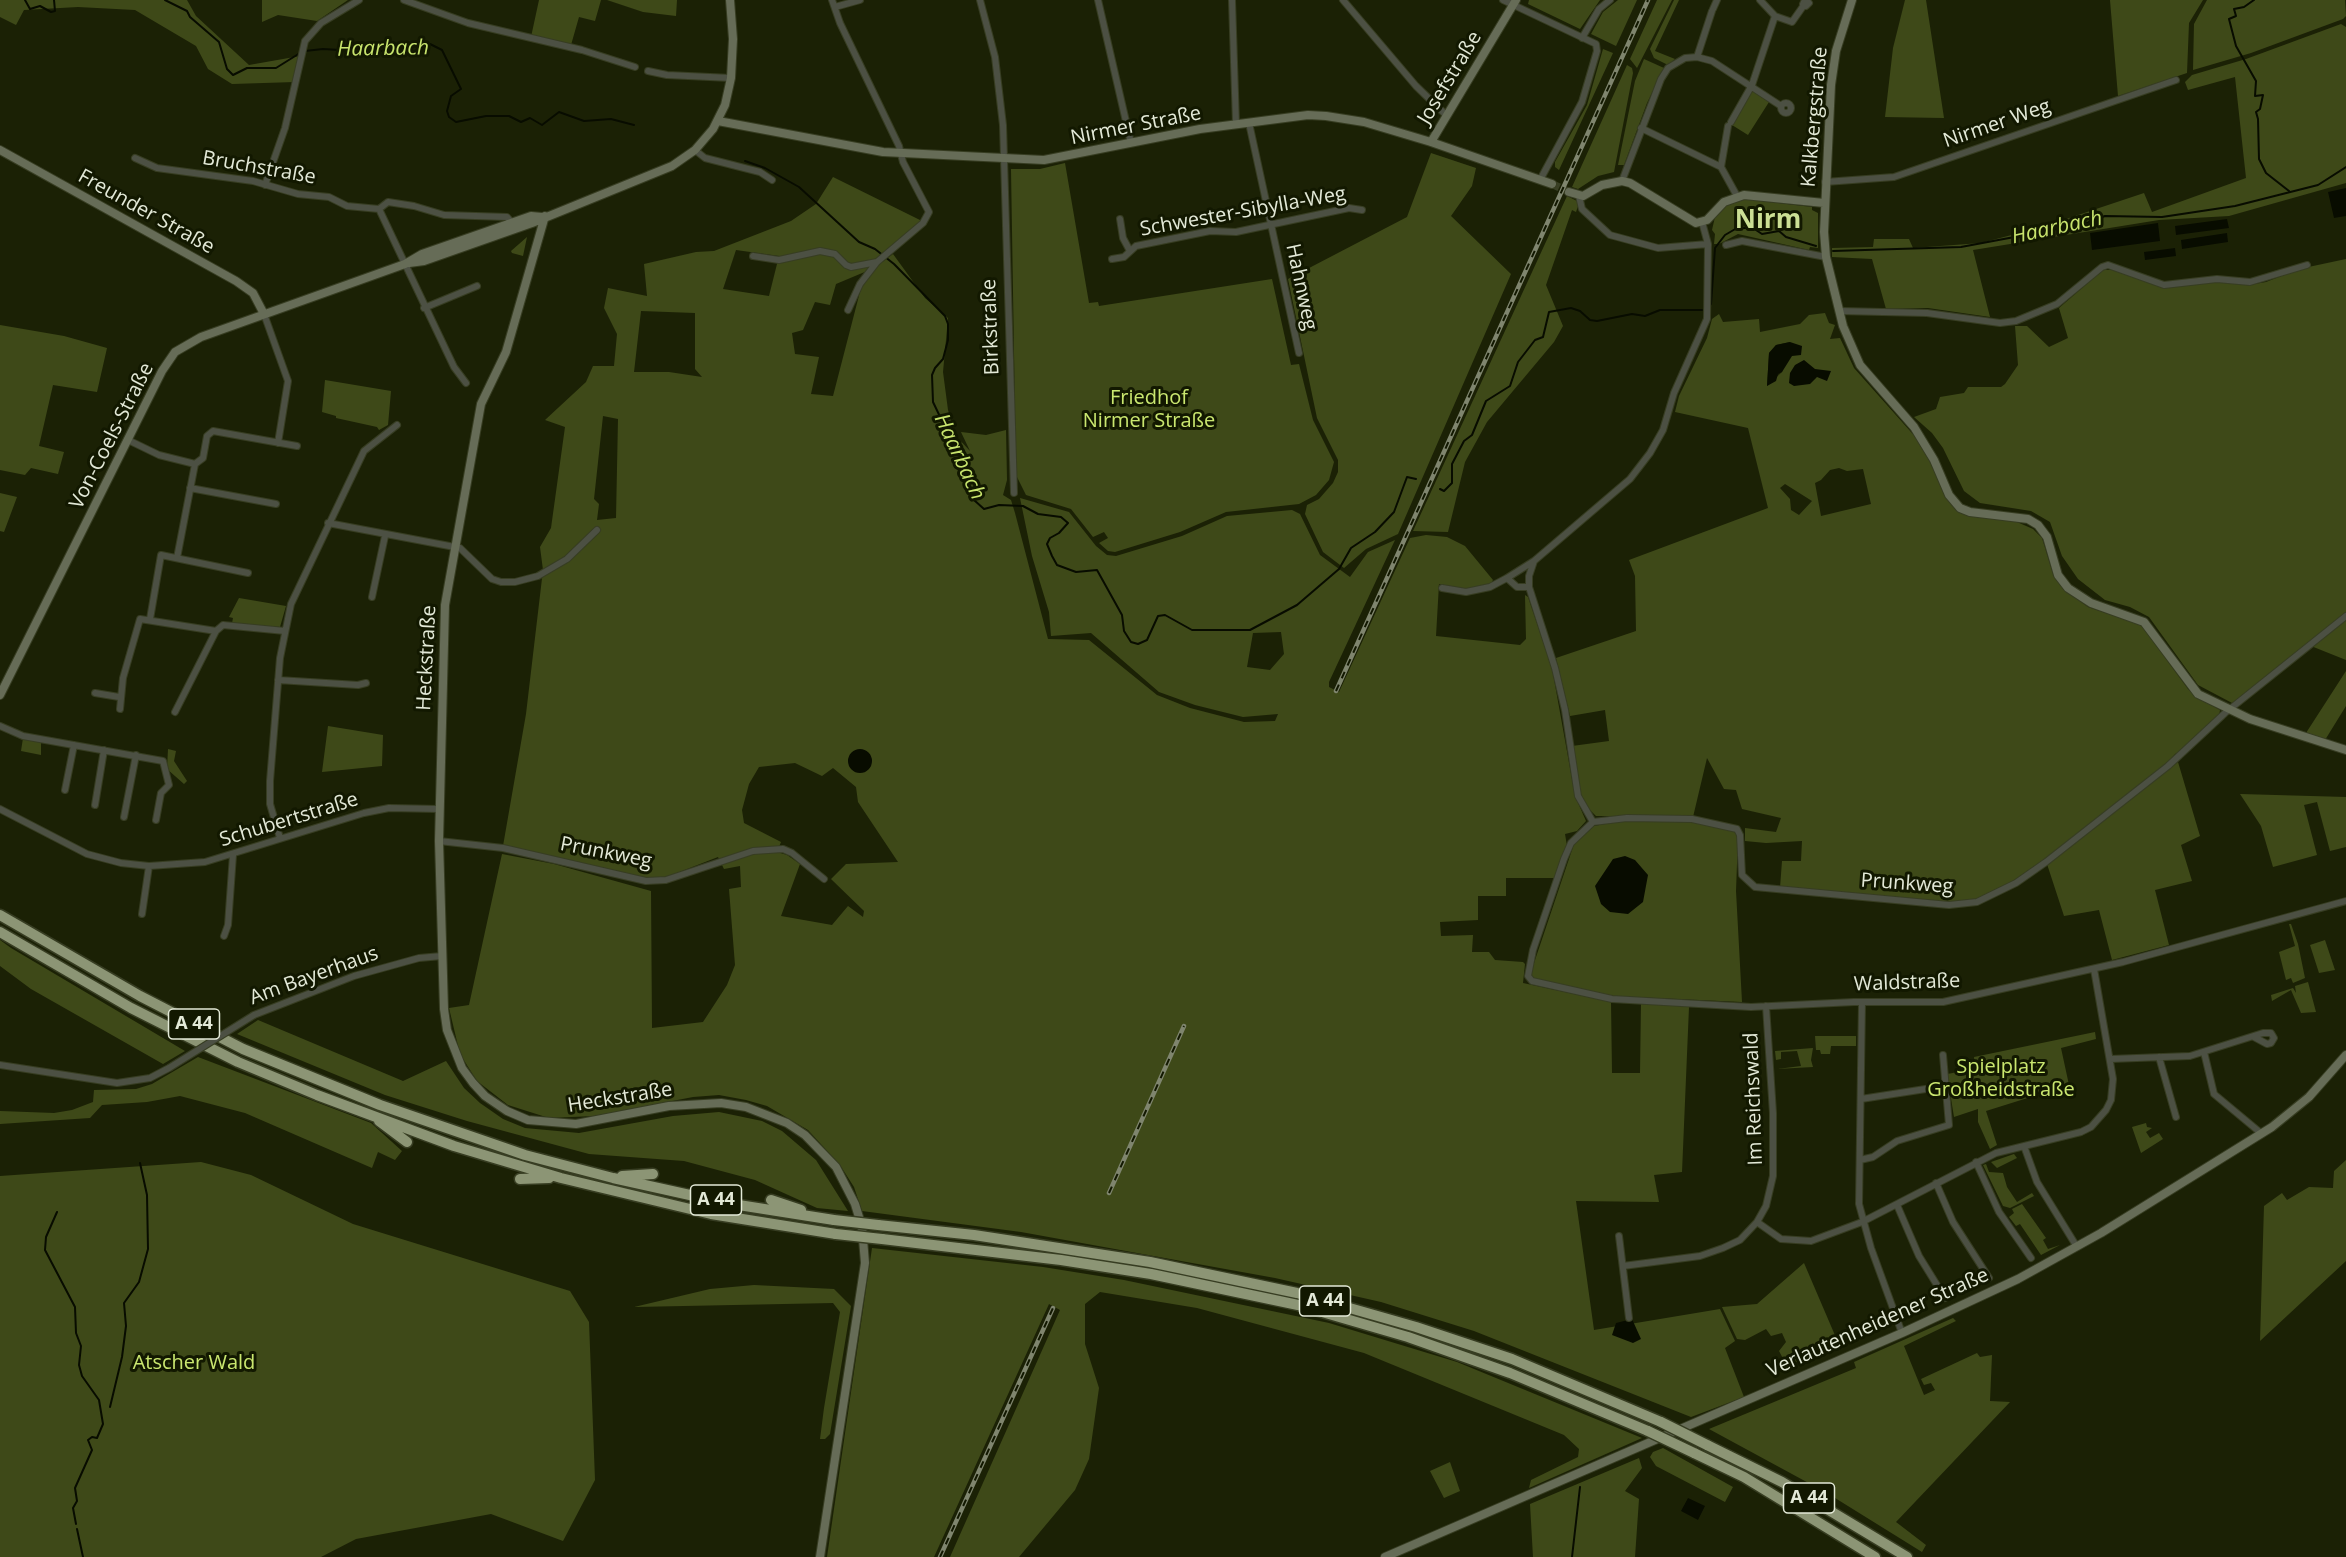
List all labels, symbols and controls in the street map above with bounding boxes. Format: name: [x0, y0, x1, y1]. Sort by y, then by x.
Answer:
street label: Josefstraße: [1413, 27, 1487, 129]
water label: Haarbach: [337, 36, 429, 62]
street label: Kalkbergstraße: [1797, 46, 1833, 188]
street label: Nirmer Weg: [1940, 94, 2054, 154]
street label: Nirmer Straße: [1069, 102, 1203, 150]
street label: Bruchstraße: [200, 146, 318, 190]
street label: Freunder Straße: [74, 165, 218, 259]
street label: Schwester-Sibylla-Weg: [1138, 182, 1348, 242]
district label: Nirm: [1735, 205, 1801, 237]
water label: Haarbach: [2009, 206, 2105, 250]
street label: Hahnweg: [1280, 241, 1322, 333]
street label: Birkstraße: [977, 278, 1005, 376]
street label: Von-Coels-Straße: [65, 359, 159, 513]
park label: Friedhof Nirmer Straße: [1083, 386, 1215, 433]
water label: Haarbach: [928, 410, 990, 504]
street label: Heckstraße: [412, 605, 442, 711]
street label: Schubertstraße: [217, 788, 361, 852]
street label: Prunkweg: [558, 832, 654, 874]
street label: Prunkweg: [1860, 869, 1954, 899]
street label: Am Bayerhaus: [246, 942, 382, 1010]
street label: Waldstraße: [1853, 969, 1961, 997]
road number: A 44: [168, 1009, 220, 1039]
street label: Im Reichswald: [1740, 1032, 1768, 1166]
park label: Spielplatz Großheidstraße: [1927, 1055, 2075, 1102]
street label: Heckstraße: [566, 1078, 674, 1118]
road number: A 44: [690, 1185, 742, 1215]
street label: Verlautenheidener Straße: [1763, 1263, 1993, 1383]
road number: A 44: [1300, 1286, 1350, 1316]
park label: Atscher Wald: [133, 1351, 255, 1375]
road number: A 44: [1784, 1483, 1834, 1513]

